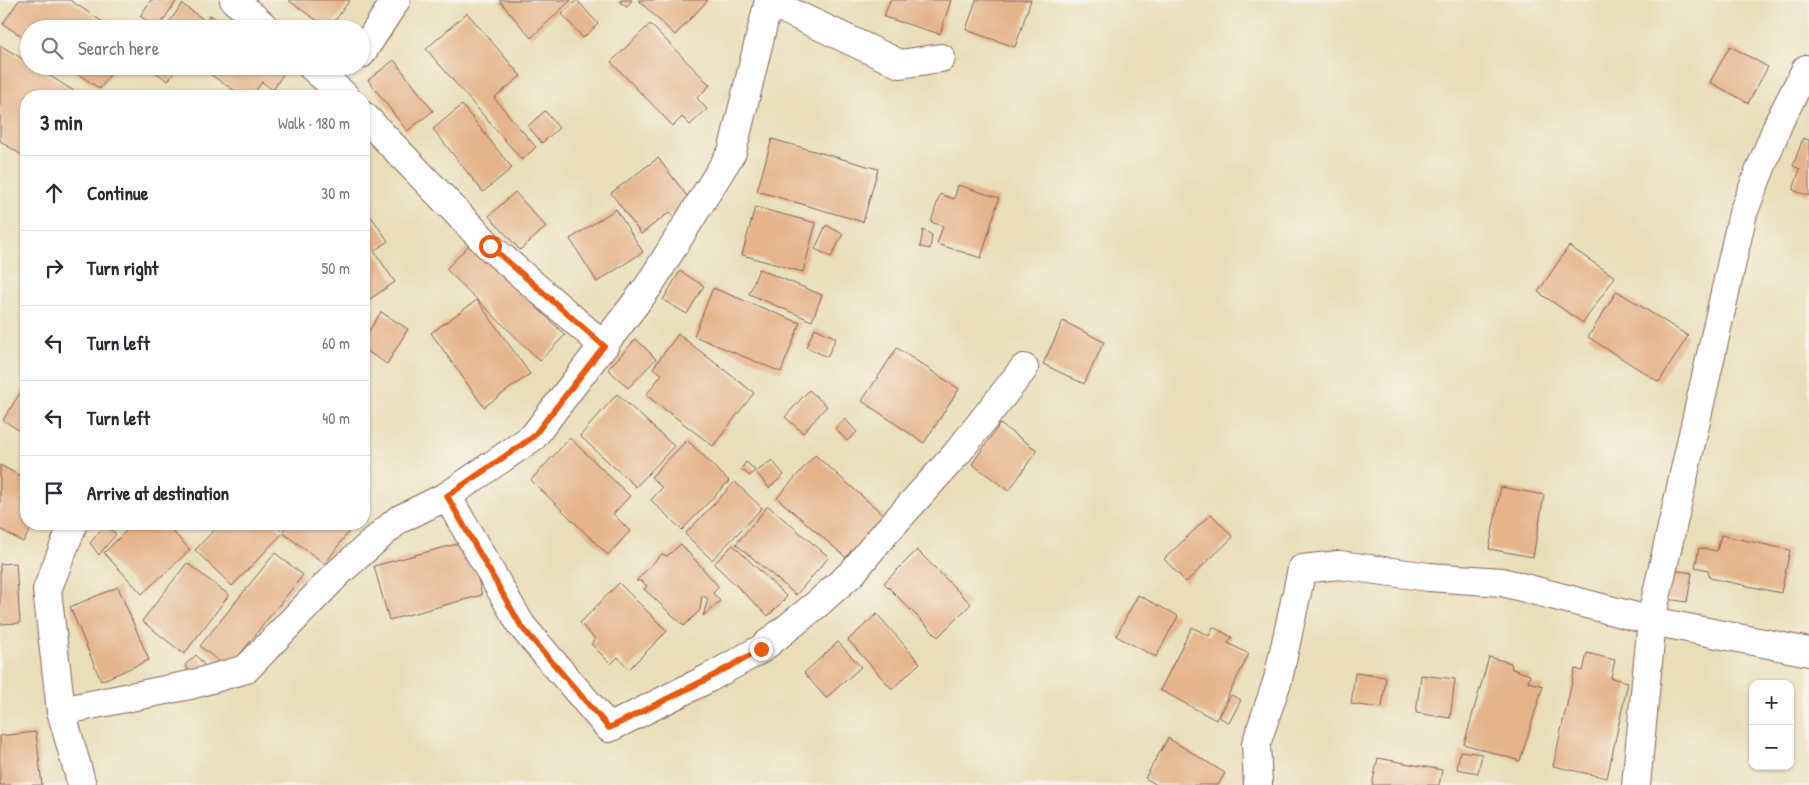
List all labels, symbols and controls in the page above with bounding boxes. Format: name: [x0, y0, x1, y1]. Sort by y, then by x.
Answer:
search box: [20, 20, 370, 75]
icon: search: [38, 34, 66, 62]
text: Search here: [78, 35, 159, 61]
text: 3 min: [40, 108, 83, 137]
text: Walk · 180 m: [278, 112, 350, 134]
icon: ahead: [40, 179, 68, 207]
text: Continue: [87, 180, 148, 206]
text: 30 m: [321, 182, 350, 204]
route start: [479, 235, 502, 258]
icon: right: [40, 254, 68, 282]
text: Turn right: [87, 255, 158, 281]
text: 50 m: [322, 257, 350, 279]
icon: left: [40, 329, 68, 357]
text: Turn left: [87, 330, 150, 356]
text: 60 m: [322, 332, 350, 354]
icon: left: [40, 404, 68, 432]
text: Turn left: [87, 405, 150, 431]
text: 40 m: [322, 407, 350, 429]
icon: arrive: [40, 479, 68, 507]
text: Arrive at destination: [87, 480, 229, 506]
route end: [750, 638, 773, 661]
map controls: [1749, 680, 1794, 770]
button: +: [1749, 680, 1794, 725]
button: −: [1749, 725, 1794, 770]

